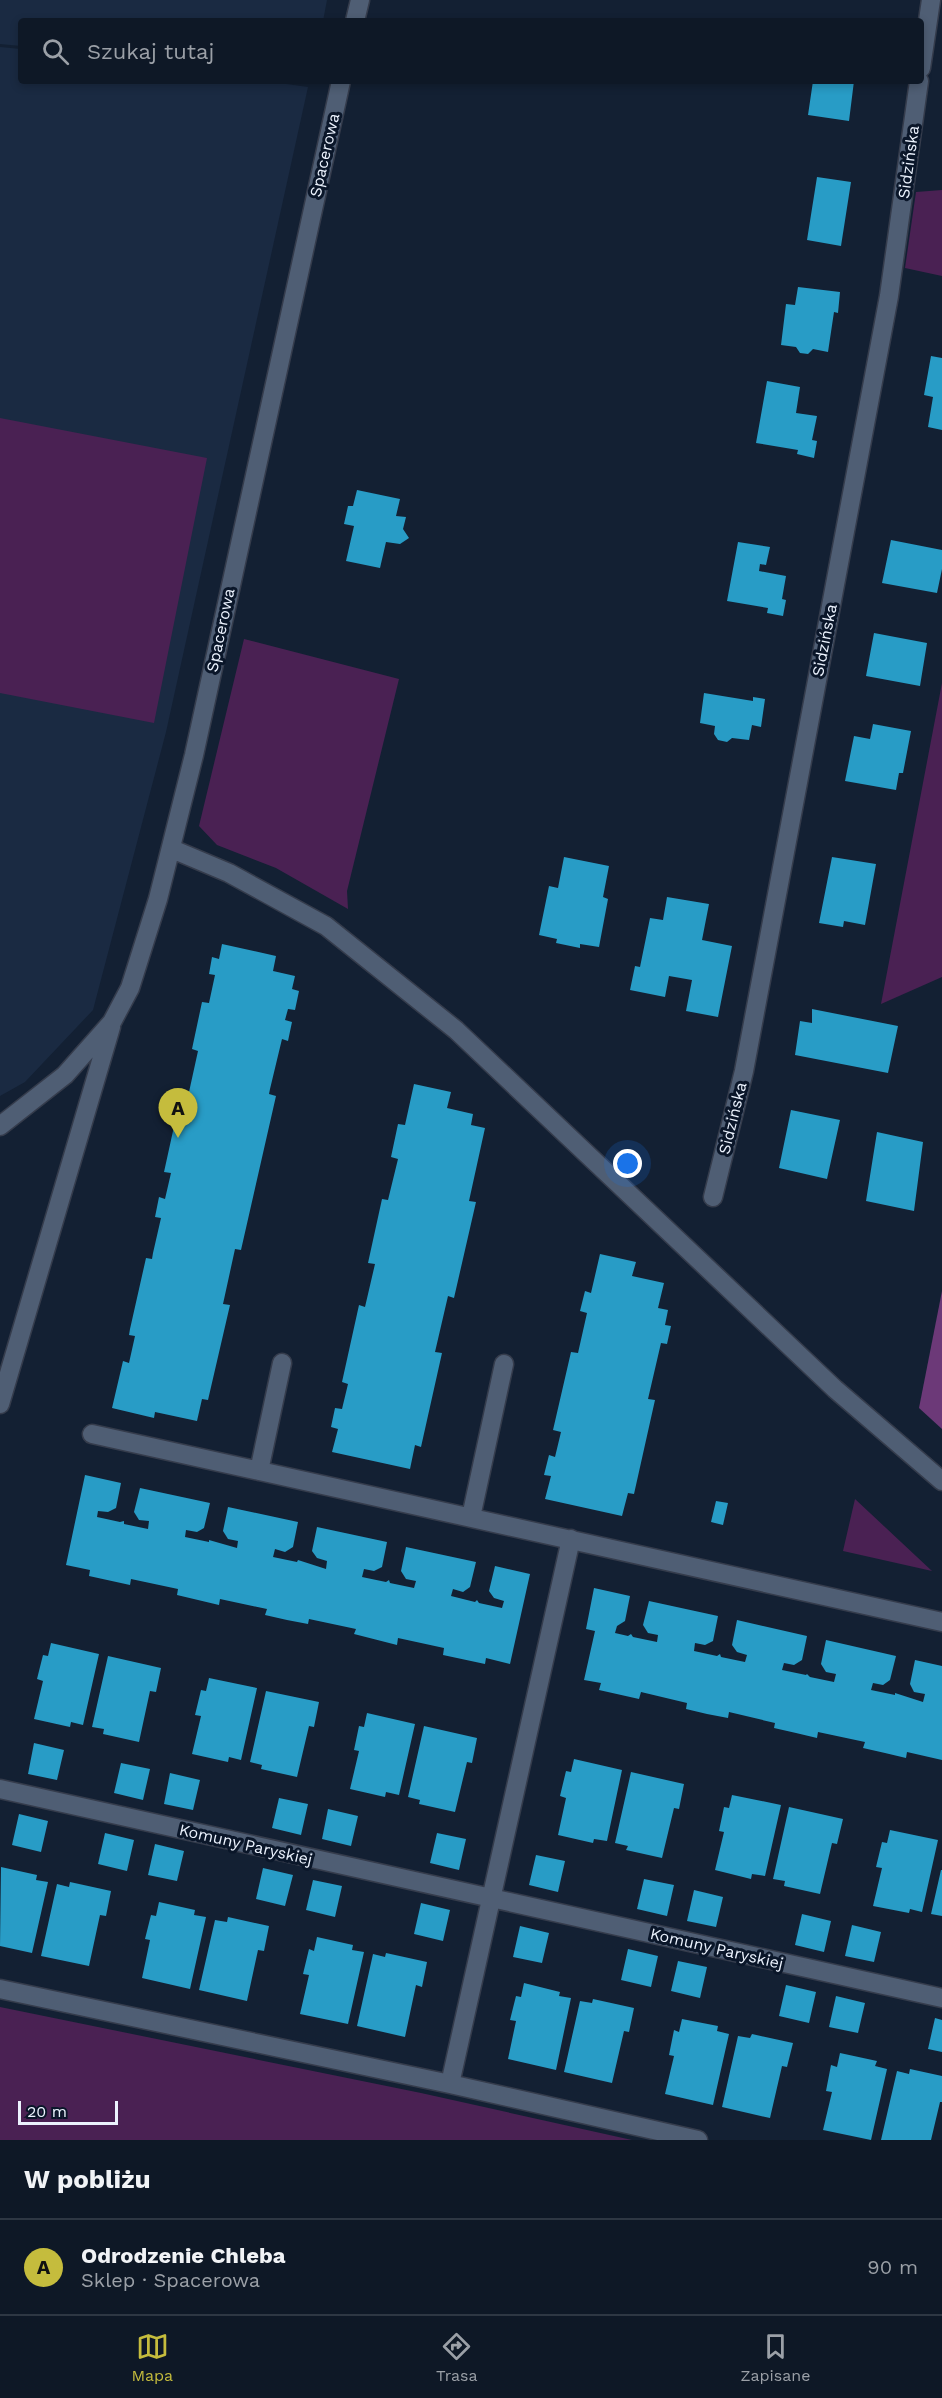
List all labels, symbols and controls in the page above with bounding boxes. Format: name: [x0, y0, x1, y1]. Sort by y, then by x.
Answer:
search box: [18, 18, 924, 84]
icon: search: [39, 35, 72, 68]
text: Szukaj tutaj: [87, 39, 214, 64]
street label: Spacerowa: [306, 111, 343, 199]
street label: Sidzińska: [894, 124, 923, 200]
street label: Spacerowa: [202, 586, 239, 674]
street label: Sidzińska: [808, 602, 841, 678]
street label: Sidzińska: [714, 1080, 751, 1156]
pin: A: [158, 1088, 198, 1138]
your location: [613, 1149, 642, 1178]
street label: Komuny Paryskiej: [177, 1820, 314, 1869]
street label: Komuny Paryskiej: [648, 1924, 785, 1973]
scale bar: [18, 2098, 118, 2126]
text: 20 m: [27, 2102, 67, 2121]
text: W pobliżu: [24, 2164, 151, 2194]
text: Odrodzenie Chleba: [81, 2243, 285, 2268]
text: A: [37, 2255, 50, 2279]
text: 90 m: [867, 2255, 918, 2279]
text: Sklep · Spacerowa: [81, 2268, 260, 2292]
tab: Mapa: [131, 2330, 173, 2385]
tab: Trasa: [436, 2330, 478, 2385]
tab: Zapisane: [740, 2330, 811, 2385]

